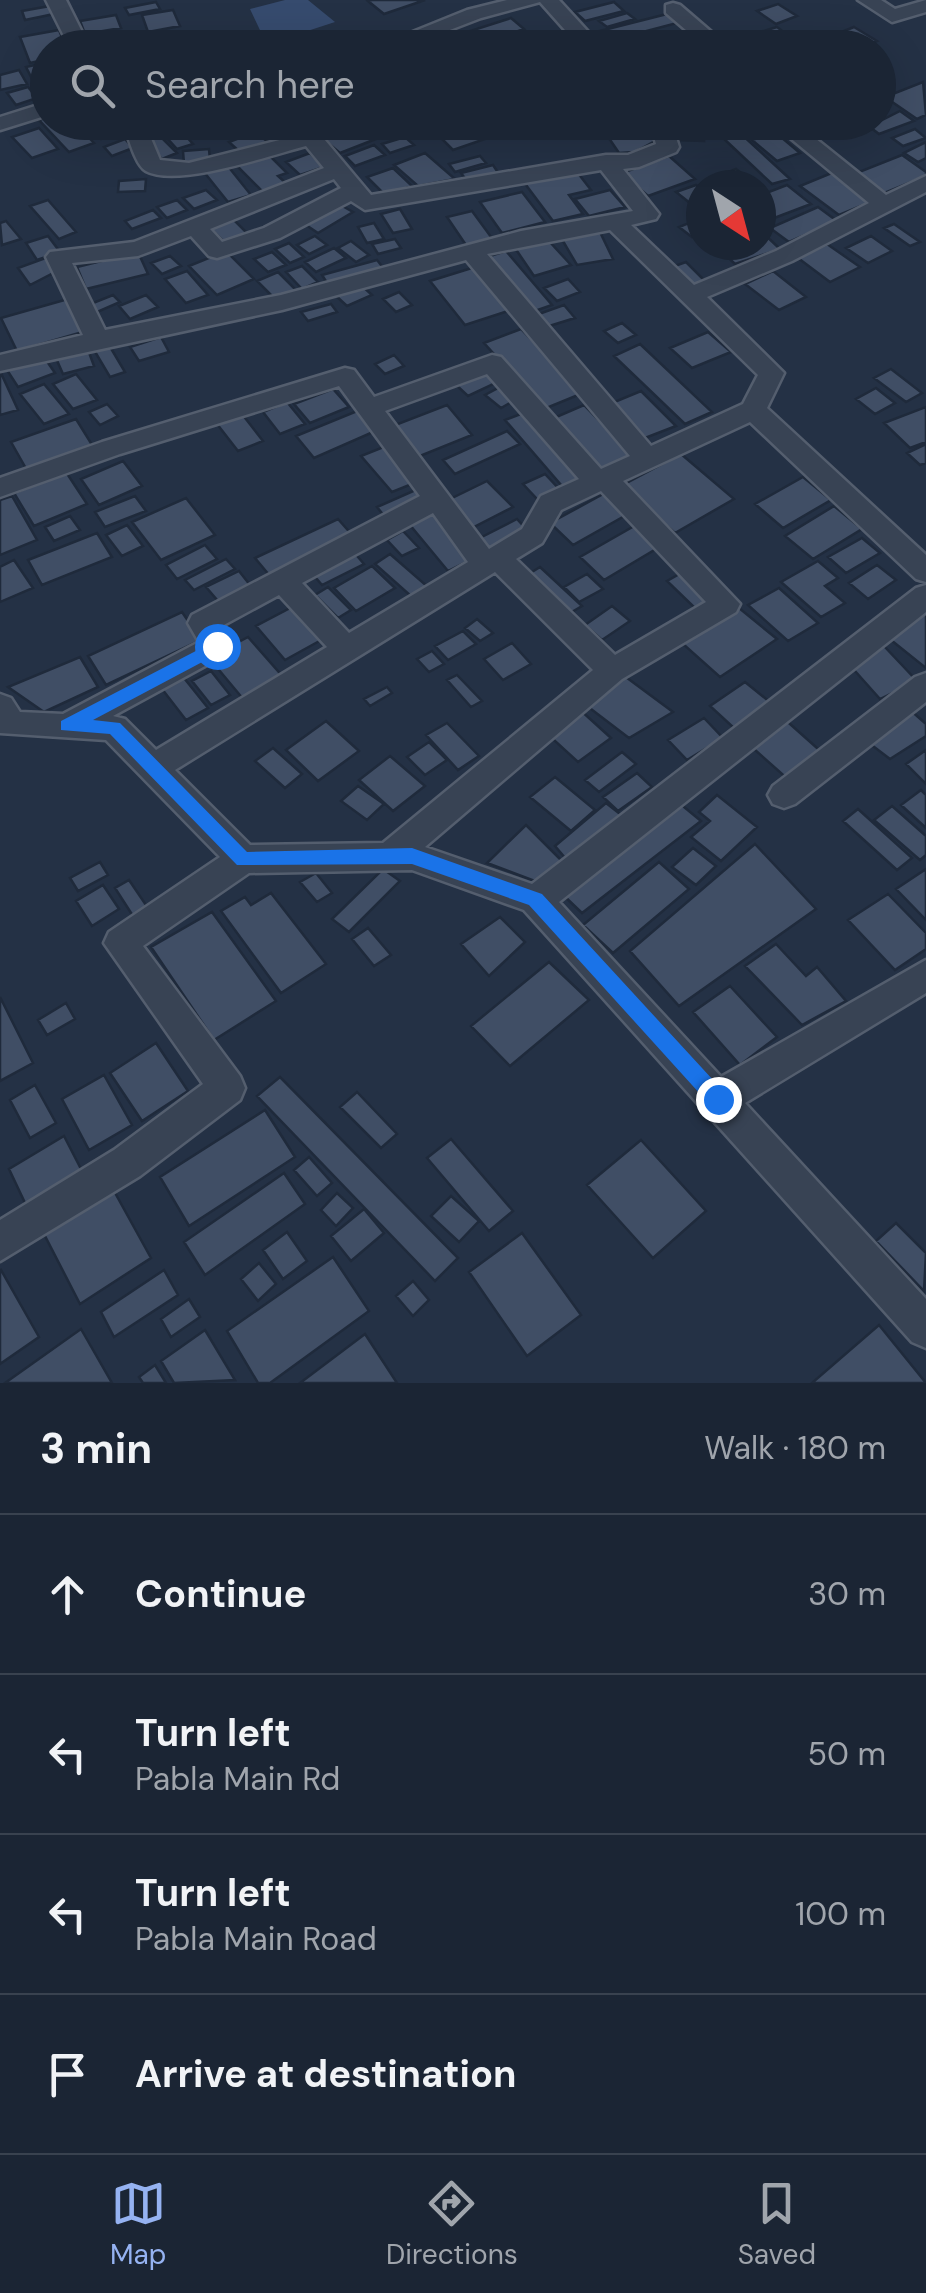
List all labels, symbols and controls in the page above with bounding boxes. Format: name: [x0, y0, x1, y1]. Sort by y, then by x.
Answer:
search box: [30, 30, 896, 140]
icon: search: [65, 58, 120, 113]
text: Search here: [145, 60, 355, 110]
north arrow: [686, 170, 776, 260]
route start: [195, 624, 241, 670]
route end: [696, 1077, 742, 1123]
text: 3 min: [40, 1421, 152, 1476]
text: Walk · 180 m: [704, 1427, 886, 1469]
icon: ahead: [40, 1567, 95, 1622]
text: Continue: [135, 1569, 306, 1619]
text: 30 m: [808, 1573, 886, 1615]
text: Turn left: [135, 1708, 291, 1758]
icon: left: [40, 1727, 95, 1782]
text: 50 m: [808, 1733, 886, 1775]
text: Pabla Main Rd: [135, 1758, 340, 1800]
text: Turn left: [135, 1868, 291, 1918]
icon: left: [40, 1887, 95, 1942]
text: 100 m: [795, 1893, 886, 1935]
text: Pabla Main Road: [135, 1918, 377, 1960]
icon: arrive: [40, 2047, 95, 2102]
text: Arrive at destination: [135, 2049, 517, 2099]
tab: Map: [110, 2176, 166, 2273]
tab: Directions: [386, 2176, 518, 2273]
tab: Saved: [738, 2176, 816, 2273]

